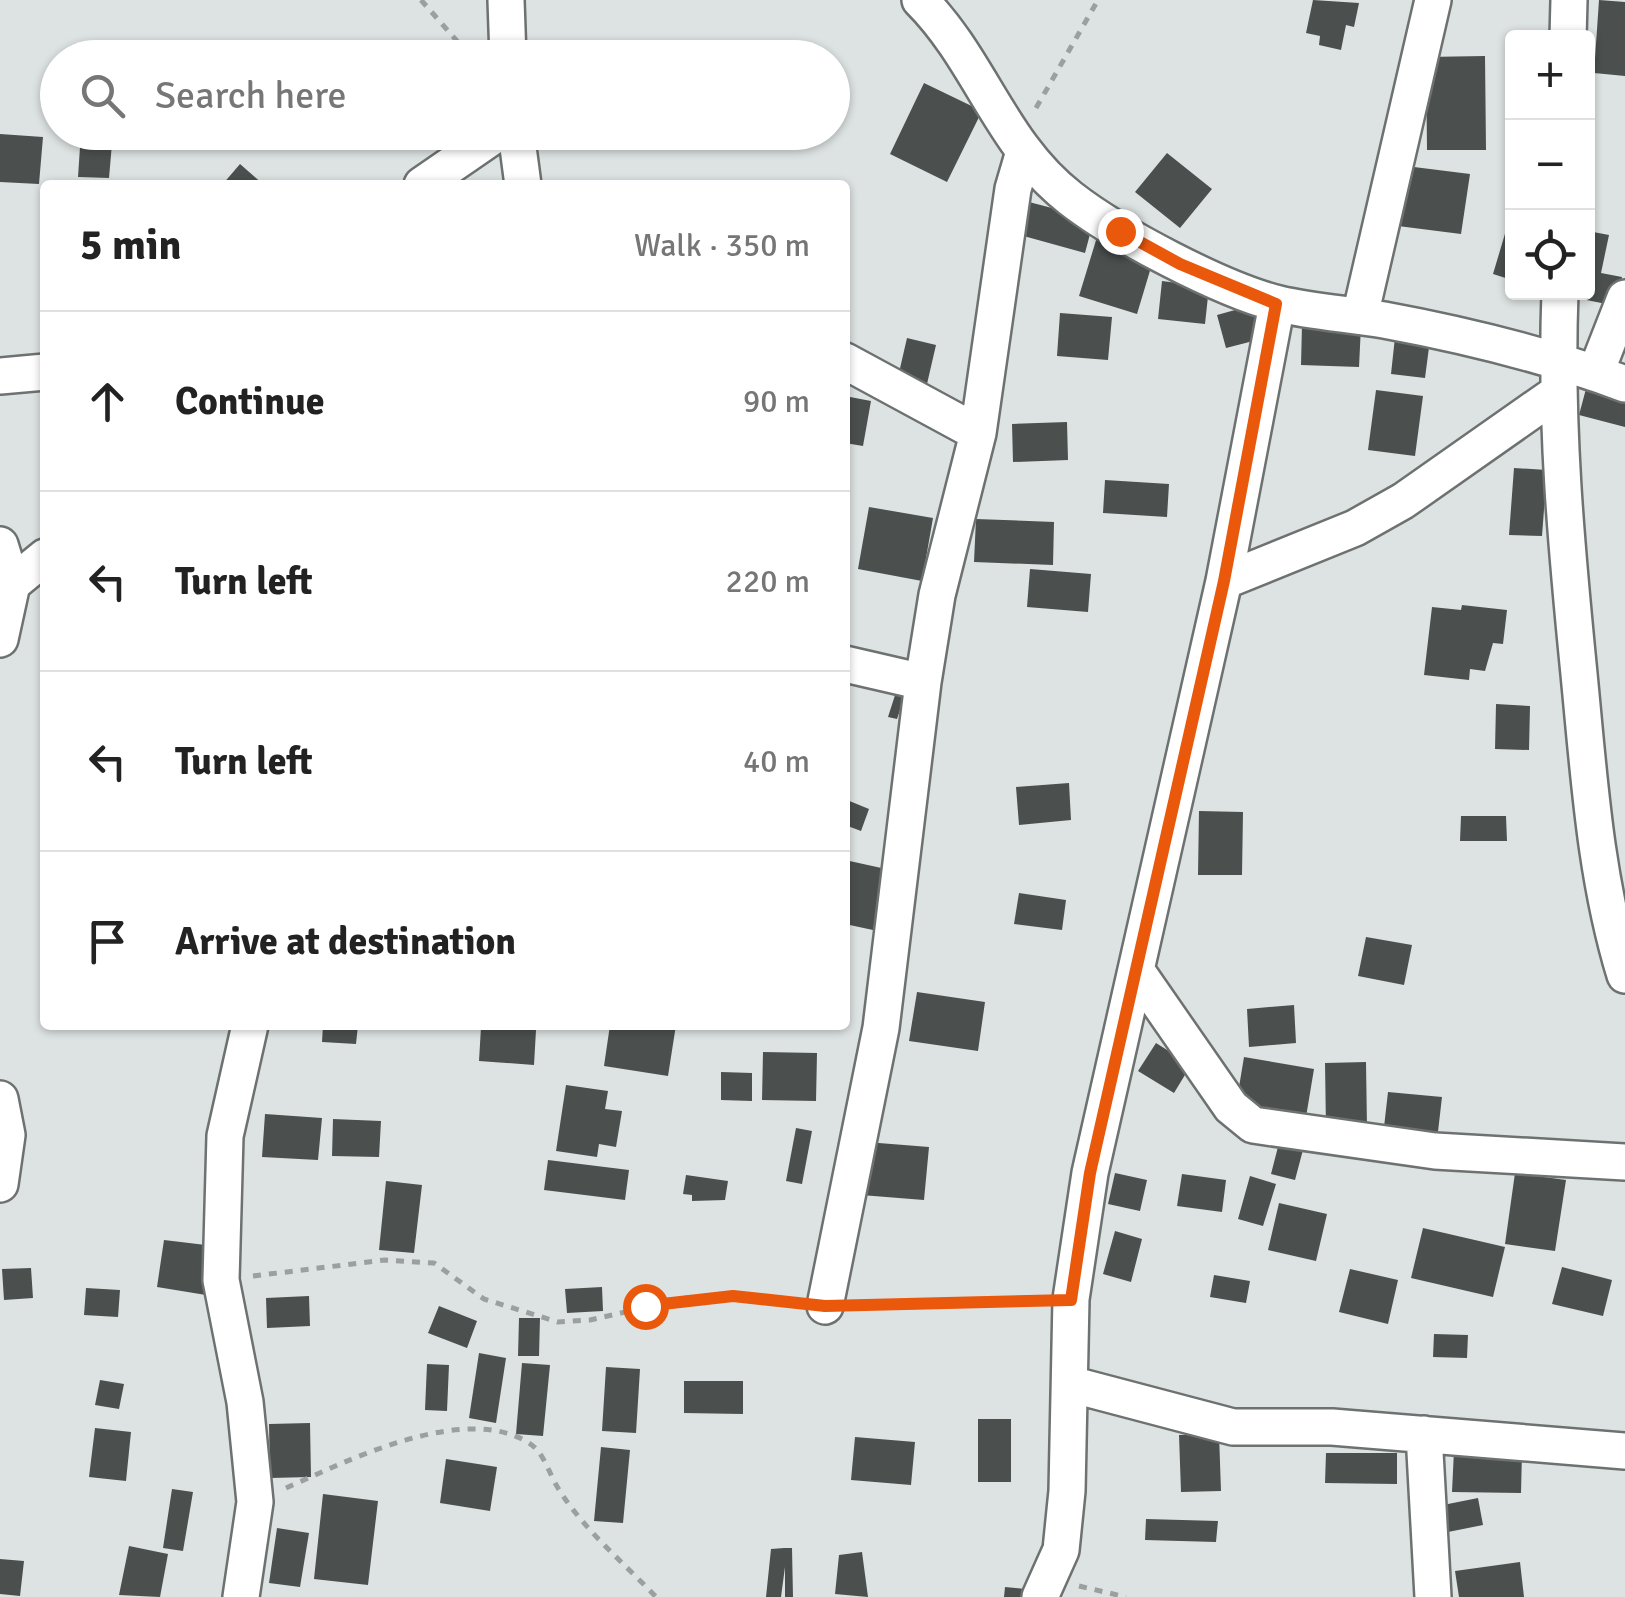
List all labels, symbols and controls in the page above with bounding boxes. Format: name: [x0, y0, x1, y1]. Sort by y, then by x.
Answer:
map controls: [1505, 30, 1595, 300]
button: +: [1505, 30, 1595, 120]
search box: [40, 40, 850, 150]
icon: search: [75, 68, 130, 123]
text: Search here: [155, 72, 347, 119]
button: −: [1505, 120, 1595, 210]
route end: [1098, 209, 1144, 255]
button: locate: [1505, 210, 1595, 300]
text: 5 min: [80, 220, 181, 271]
text: Walk · 350 m: [634, 226, 810, 265]
icon: ahead: [80, 374, 135, 429]
text: Continue: [175, 378, 325, 425]
text: 90 m: [743, 382, 810, 421]
icon: left: [80, 554, 135, 609]
text: Turn left: [175, 558, 313, 605]
text: 220 m: [726, 562, 810, 601]
icon: left: [80, 734, 135, 789]
text: Turn left: [175, 738, 313, 785]
text: 40 m: [743, 742, 810, 781]
icon: arrive: [80, 914, 135, 969]
text: Arrive at destination: [175, 918, 516, 965]
route start: [623, 1284, 669, 1330]

